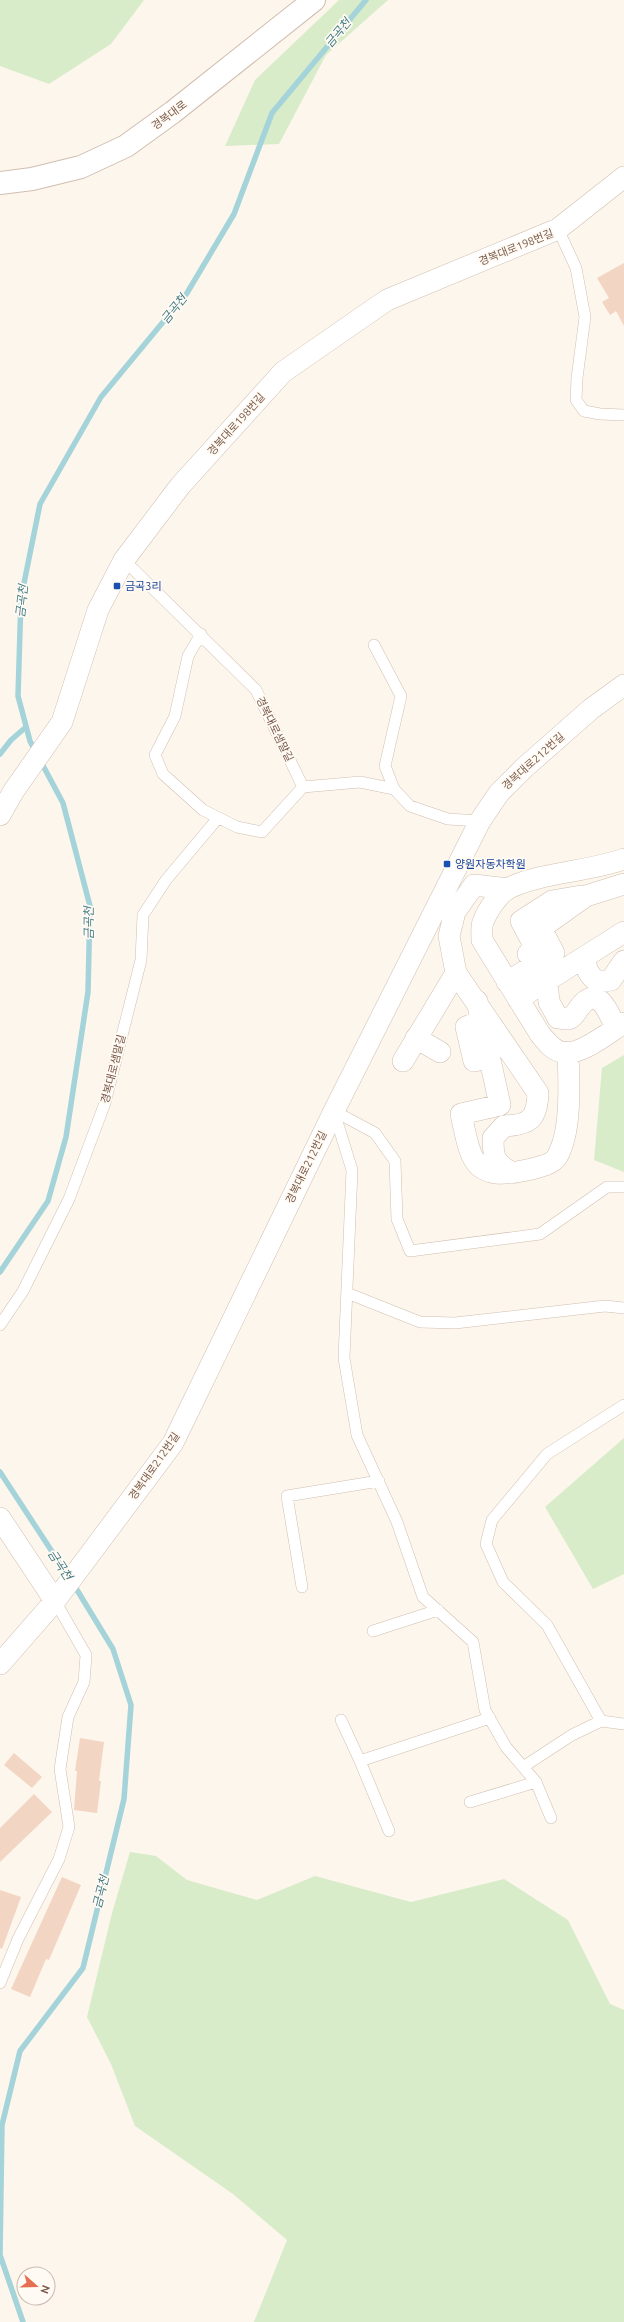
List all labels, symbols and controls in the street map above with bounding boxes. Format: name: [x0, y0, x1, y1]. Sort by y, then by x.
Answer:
water label: 금곡천: [322, 14, 354, 50]
street label: 경복대로: [149, 98, 189, 132]
street label: 경복대로198번길: [477, 227, 555, 267]
water label: 금곡천: [158, 290, 190, 326]
street label: 경복대로198번길: [205, 391, 267, 457]
place label: 금곡3리: [125, 580, 162, 592]
marker: 금곡3리: [112, 581, 122, 591]
water label: 금곡천: [13, 582, 30, 618]
street label: 경복대로샘말길: [254, 695, 296, 763]
street label: 경복대로212번길: [500, 730, 566, 792]
place label: 양원자동차학원: [455, 858, 526, 870]
marker: 양원자동차학원: [442, 859, 452, 869]
water label: 금곡천: [82, 904, 95, 940]
street label: 경복대로샘말길: [99, 1033, 127, 1105]
street label: 경복대로212번길: [283, 1129, 329, 1205]
street label: 경복대로212번길: [126, 1430, 182, 1502]
water label: 금곡천: [46, 1547, 76, 1584]
water label: 금곡천: [90, 1872, 111, 1910]
north arrow: [16, 2266, 56, 2306]
text: N: [38, 2284, 52, 2295]

